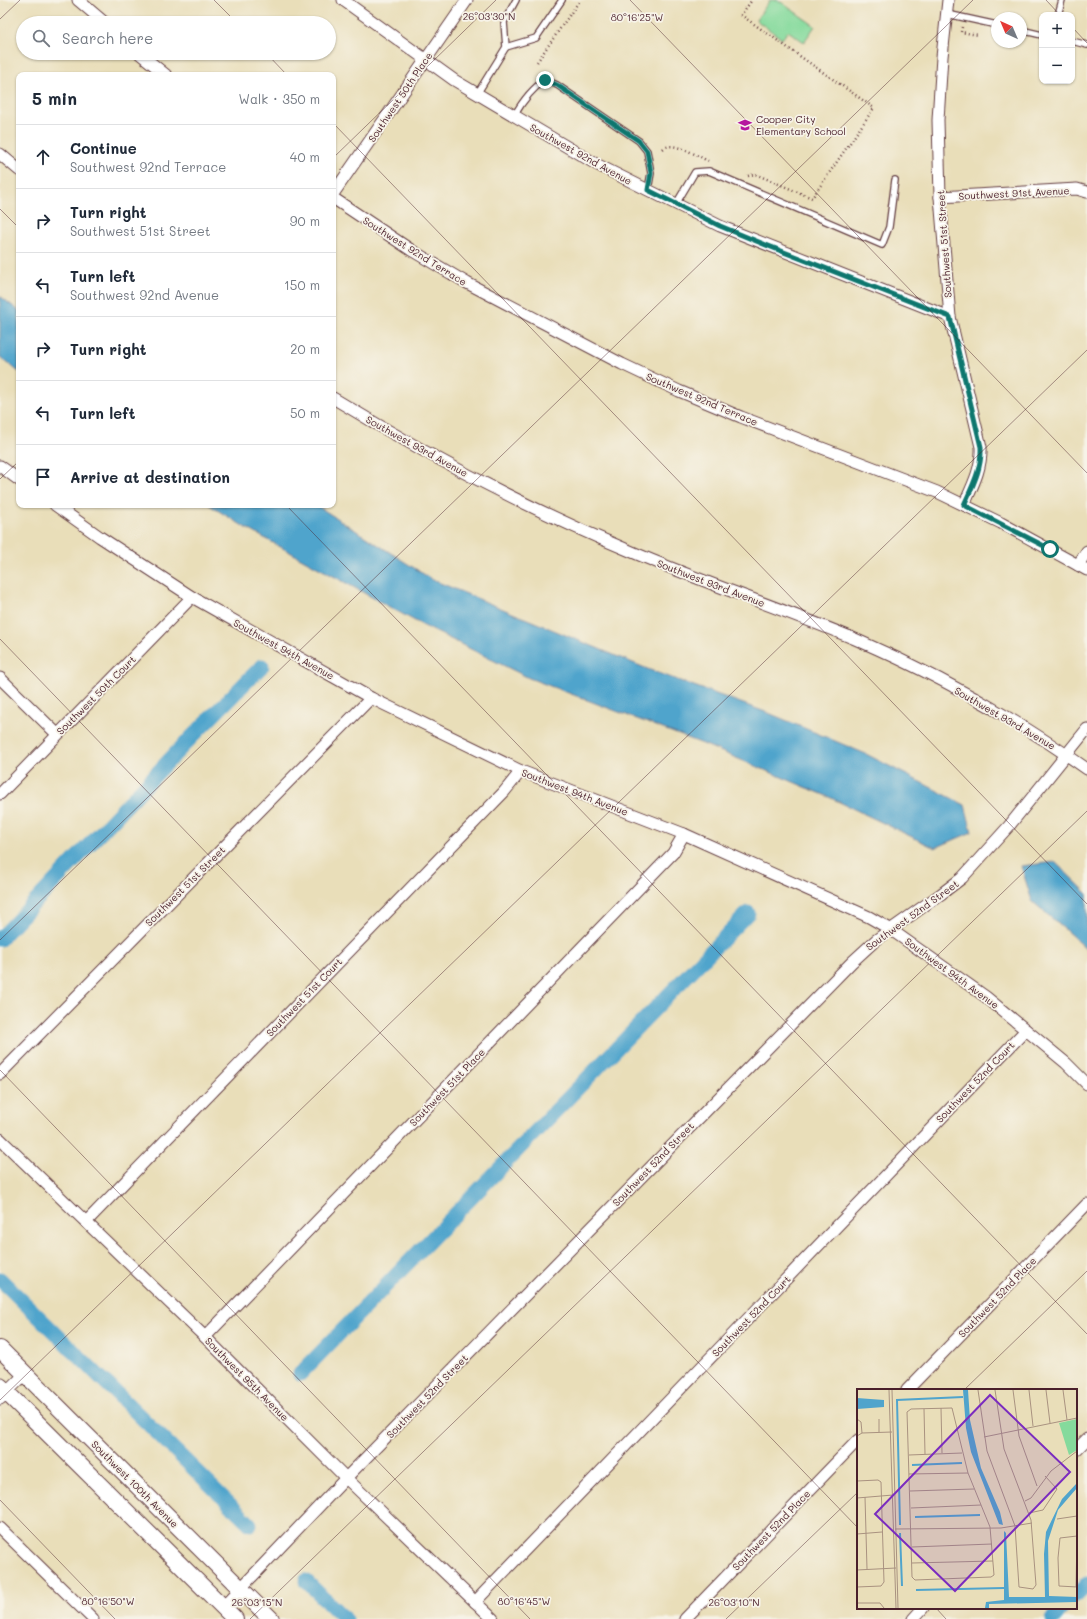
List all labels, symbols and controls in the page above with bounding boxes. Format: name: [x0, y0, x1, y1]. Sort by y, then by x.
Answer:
text: 26°03'30"N: [463, 9, 515, 23]
text: 80°16'25"W: [611, 10, 663, 24]
north arrow: [991, 12, 1027, 48]
map controls: [1039, 12, 1075, 84]
button: +: [1039, 12, 1075, 48]
search box: [16, 16, 336, 60]
icon: search: [30, 27, 52, 49]
text: Search here: [62, 28, 153, 48]
button: −: [1039, 48, 1075, 84]
street label: Southwest 50th Place: [365, 49, 435, 145]
route end: [536, 71, 554, 89]
text: 5 min: [32, 87, 77, 109]
text: Walk · 350 m: [239, 90, 320, 107]
place label: Cooper City Elementary School: [756, 112, 846, 138]
school or university icon: Cooper City Elementary School: [737, 117, 753, 133]
street label: Southwest 92nd Avenue: [527, 120, 635, 188]
text: Continue: [70, 138, 137, 158]
icon: ahead: [32, 146, 54, 168]
text: 40 m: [290, 148, 320, 165]
text: Southwest 92nd Terrace: [70, 158, 226, 175]
street label: Southwest 91st Avenue: [958, 183, 1070, 203]
street label: Southwest 51st Street: [933, 190, 955, 298]
text: Turn right: [70, 202, 147, 222]
icon: right: [32, 210, 54, 232]
text: 90 m: [290, 212, 320, 229]
street label: Southwest 92nd Terrace: [360, 213, 470, 289]
text: Southwest 51st Street: [70, 222, 211, 239]
text: Turn left: [70, 266, 135, 286]
icon: left: [32, 274, 54, 296]
text: 150 m: [284, 276, 320, 293]
text: Southwest 92nd Avenue: [70, 286, 219, 303]
icon: right: [32, 338, 54, 360]
text: Turn right: [70, 339, 147, 359]
text: 20 m: [290, 340, 320, 357]
street label: Southwest 92nd Terrace: [644, 369, 760, 429]
icon: left: [32, 402, 54, 424]
text: Turn left: [70, 403, 135, 423]
text: 50 m: [290, 404, 320, 421]
street label: Southwest 93rd Avenue: [364, 412, 470, 480]
icon: arrive: [32, 466, 54, 488]
text: Arrive at destination: [70, 467, 230, 487]
route start: [1041, 540, 1059, 558]
street label: Southwest 93rd Avenue: [655, 556, 767, 610]
street label: Southwest 94th Avenue: [231, 615, 337, 683]
street label: Southwest 50th Court: [53, 652, 139, 738]
street label: Southwest 93rd Avenue: [952, 683, 1058, 753]
street label: Southwest 94th Avenue: [520, 765, 630, 819]
street label: Southwest 51st Street: [142, 843, 228, 929]
street label: Southwest 52nd Street: [863, 876, 961, 954]
street label: Southwest 94th Avenue: [902, 934, 1002, 1012]
street label: Southwest 51st Court: [263, 955, 345, 1039]
street label: Southwest 52nd Court: [932, 1038, 1018, 1126]
street label: Southwest 51st Place: [406, 1045, 488, 1129]
street label: Southwest 52nd Street: [609, 1119, 697, 1209]
street label: Southwest 52nd Place: [955, 1254, 1039, 1340]
street label: Southwest 52nd Court: [708, 1272, 794, 1360]
street label: Southwest 95th Avenue: [202, 1334, 292, 1424]
street label: Southwest 52nd Street: [383, 1351, 471, 1441]
inset map: [857, 1389, 1077, 1609]
street label: Southwest 100th Avenue: [88, 1437, 182, 1531]
street label: Southwest 52nd Place: [729, 1487, 813, 1573]
text: 80°16'50"W: [81, 1594, 135, 1608]
text: 80°16'45"W: [498, 1594, 551, 1608]
text: 26°03'15"N: [232, 1595, 282, 1609]
text: 26°03'10"N: [708, 1595, 760, 1609]

